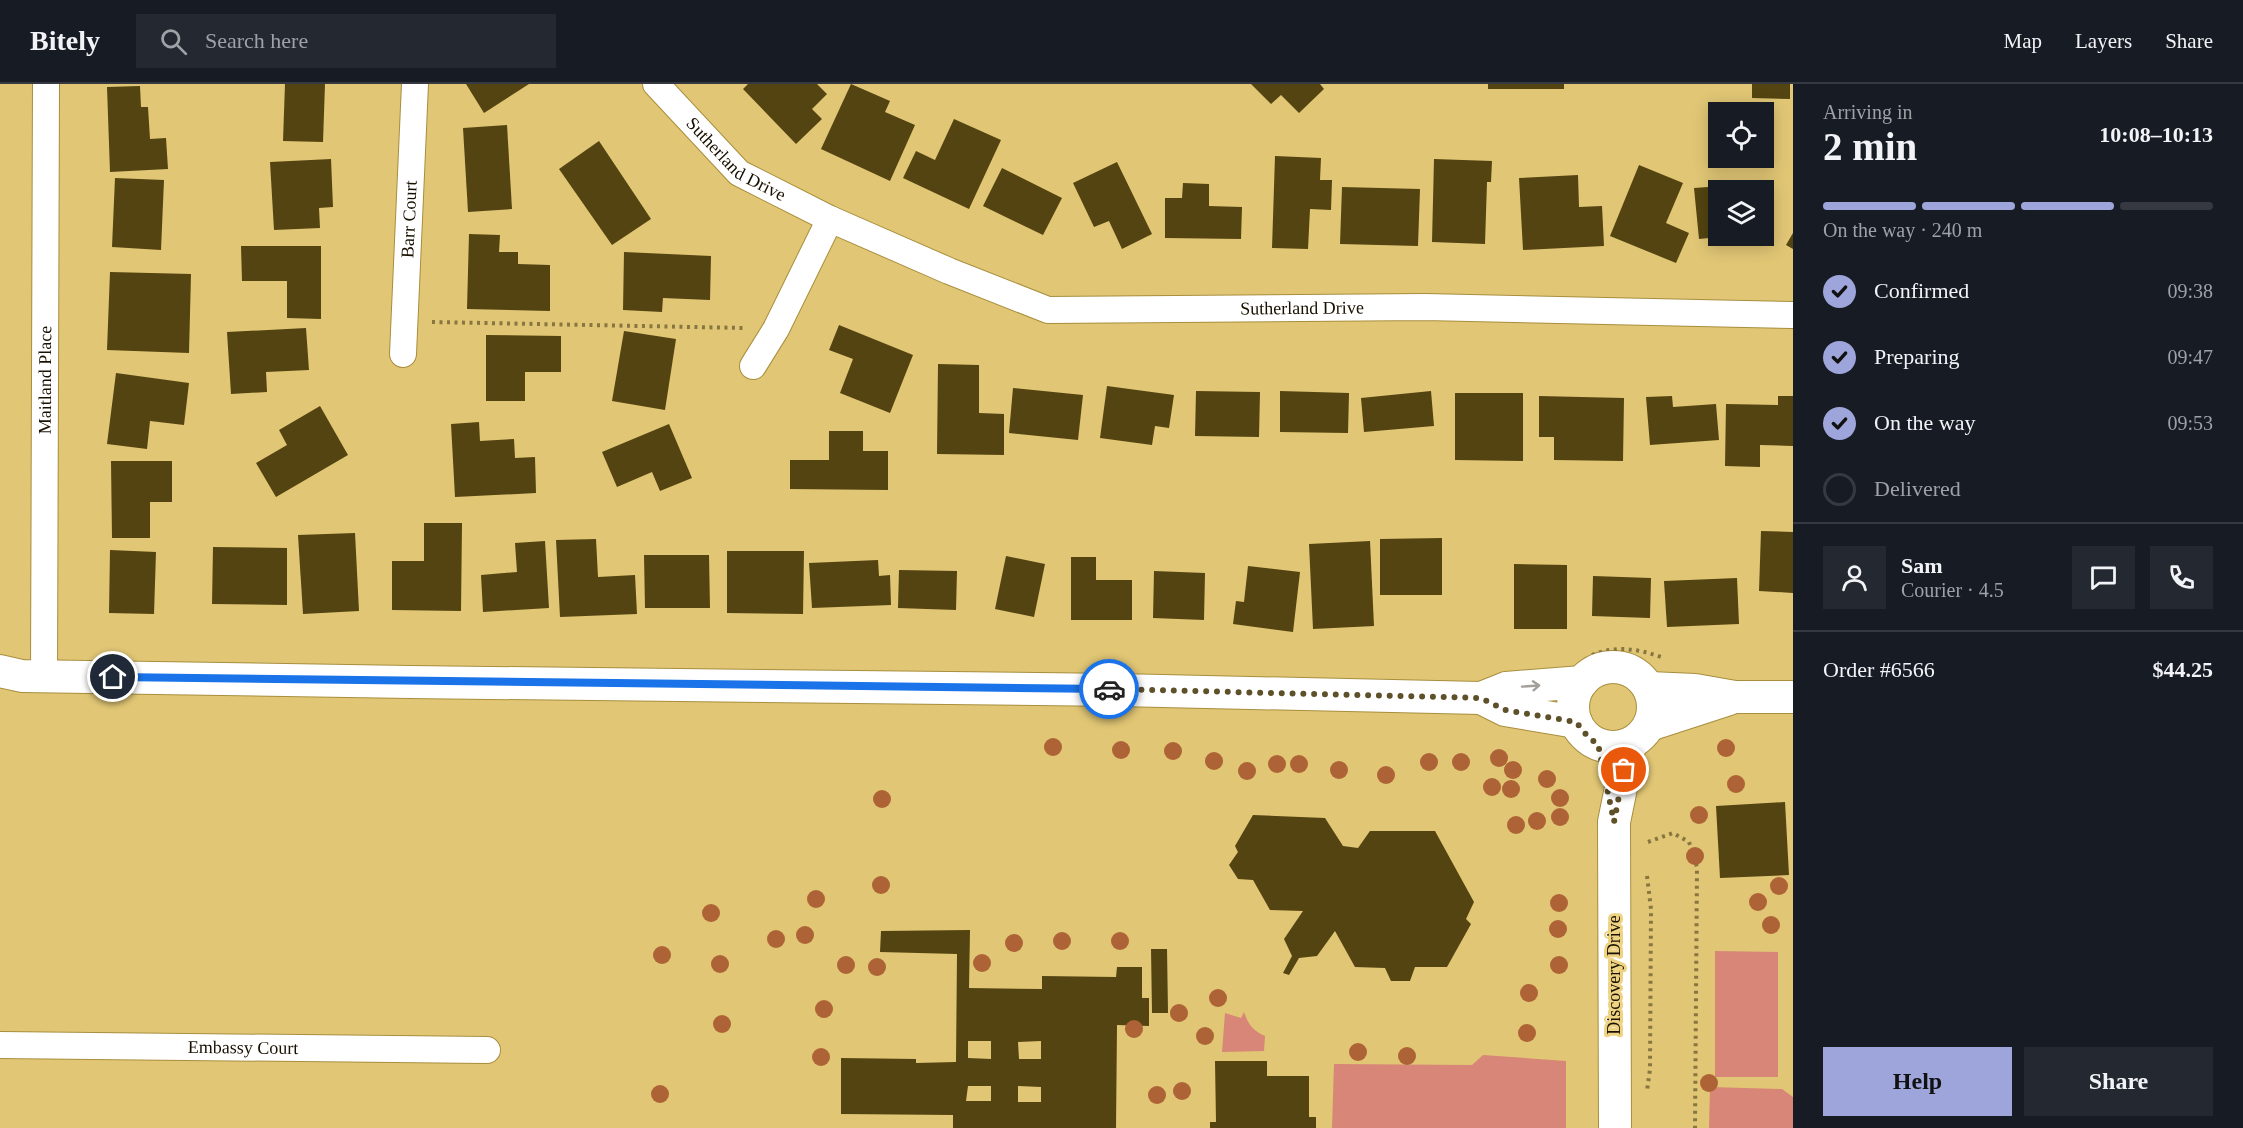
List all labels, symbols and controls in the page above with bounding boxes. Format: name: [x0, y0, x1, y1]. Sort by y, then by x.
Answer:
search box: [136, 14, 556, 68]
text: Bitely: [30, 25, 100, 56]
icon: search: [157, 25, 190, 58]
text: Search here: [205, 28, 308, 53]
text: Map: [2004, 29, 2042, 53]
text: Layers: [2075, 29, 2132, 53]
text: Share: [2165, 29, 2213, 53]
text: Arriving in: [1823, 101, 1912, 123]
map controls: [1708, 102, 1774, 246]
button: locate: [1708, 102, 1774, 168]
street label: Sutherland Drive: [682, 113, 789, 205]
text: 10:08–10:13: [2099, 122, 2213, 147]
text: 2 min: [1823, 125, 1917, 168]
street label: Barr Court: [397, 180, 421, 258]
button: layers: [1708, 180, 1774, 246]
text: On the way · 240 m: [1823, 219, 1982, 241]
icon: check: [1823, 275, 1856, 308]
text: Confirmed: [1874, 278, 1969, 303]
text: 09:38: [2167, 280, 2213, 302]
street label: Sutherland Drive: [1240, 297, 1364, 318]
street label: Maitland Place: [35, 326, 55, 434]
icon: check: [1823, 341, 1856, 374]
text: Preparing: [1874, 344, 1960, 369]
text: 09:47: [2167, 346, 2213, 368]
icon: check: [1823, 407, 1856, 440]
text: On the way: [1874, 410, 1975, 435]
text: 09:53: [2167, 412, 2213, 434]
text: Delivered: [1874, 476, 1961, 501]
button: person: [1823, 546, 1886, 609]
button: chat: [2072, 546, 2135, 609]
button: phone: [2150, 546, 2213, 609]
text: Sam: [1901, 553, 1943, 578]
text: Courier · 4.5: [1901, 579, 2004, 601]
pin: [87, 651, 138, 702]
text: Order #6566: [1823, 657, 1935, 682]
text: $44.25: [2153, 657, 2213, 682]
courier: [1079, 659, 1139, 719]
icon: home: [96, 660, 129, 693]
icon: car: [1093, 673, 1126, 706]
one-way arrow: [1520, 680, 1540, 691]
pin: [1598, 744, 1649, 795]
icon: bag: [1607, 753, 1640, 786]
street label: Discovery Drive: [1604, 915, 1624, 1035]
street label: Embassy Court: [188, 1037, 298, 1058]
button: Help: [1823, 1047, 2012, 1116]
button: Share: [2024, 1047, 2213, 1116]

